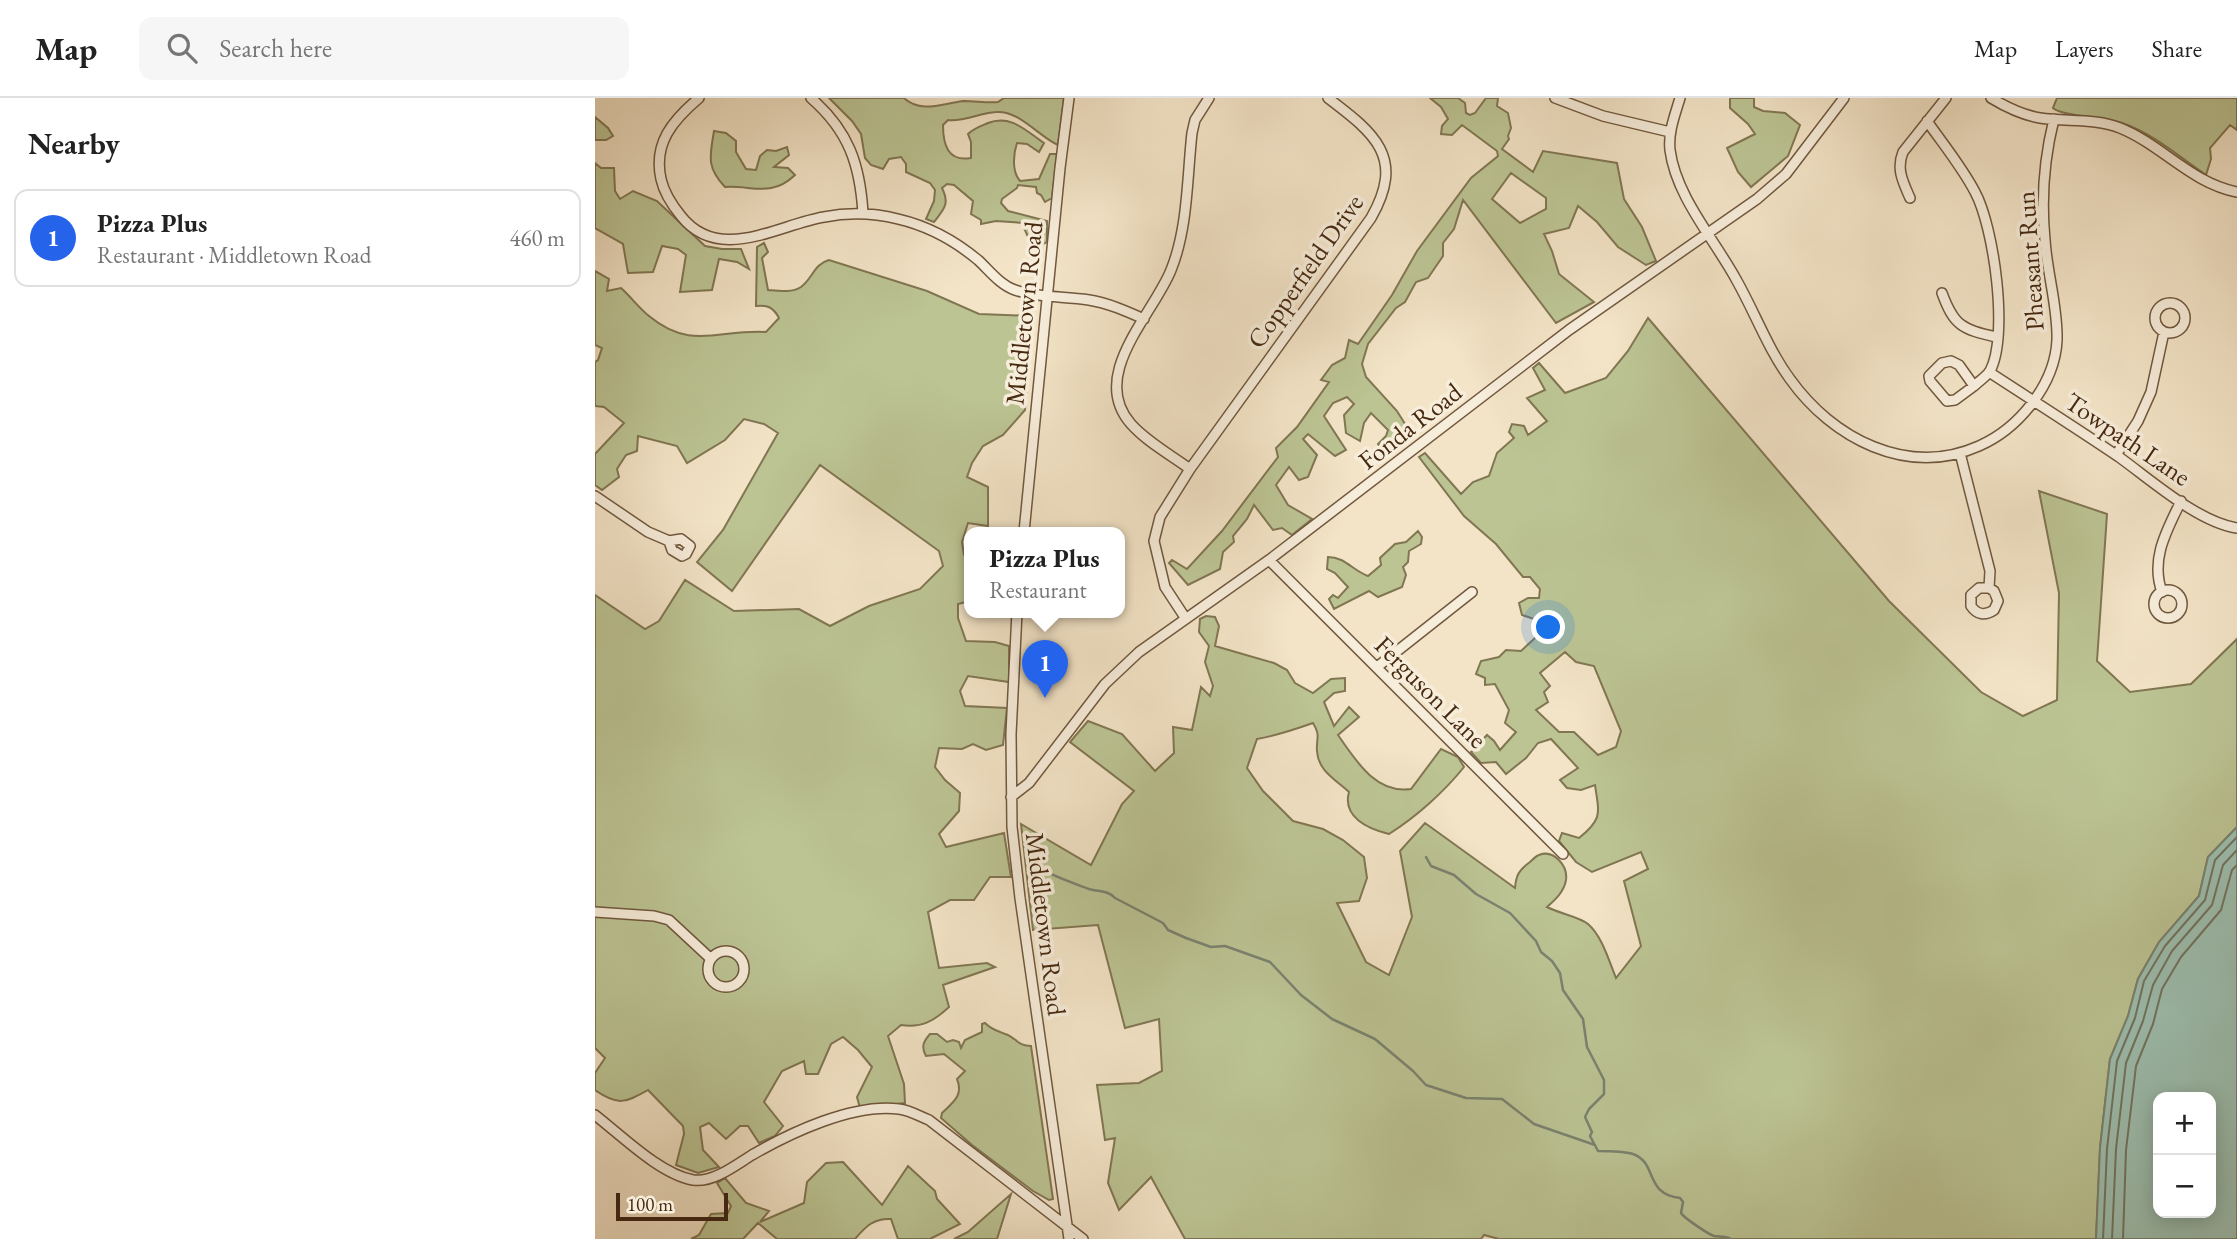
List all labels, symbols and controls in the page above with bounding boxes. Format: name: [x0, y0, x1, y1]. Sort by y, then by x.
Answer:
search box: [139, 17, 629, 80]
text: Map: [35, 27, 97, 70]
icon: search: [163, 29, 201, 67]
text: Search here: [219, 31, 332, 65]
text: Map: [1974, 33, 2017, 64]
text: Layers: [2055, 33, 2114, 64]
text: Share: [2152, 33, 2202, 64]
text: Nearby: [28, 124, 120, 163]
street label: Copperfield Drive: [1239, 187, 1371, 355]
street label: Pheasant Run: [2008, 190, 2052, 332]
text: Pizza Plus: [97, 206, 207, 240]
street label: Middletown Road: [997, 219, 1051, 406]
text: 1: [47, 223, 59, 253]
text: 460 m: [509, 223, 565, 253]
text: Restaurant · Middletown Road: [97, 240, 371, 270]
street label: Fonda Road: [1351, 374, 1469, 477]
street label: Towpath Lane: [2059, 385, 2197, 493]
popup: [964, 527, 1125, 618]
text: Pizza Plus: [989, 541, 1100, 575]
text: Restaurant: [989, 575, 1087, 605]
your location: [1531, 610, 1565, 644]
street label: Ferguson Lane: [1367, 628, 1495, 756]
pin: 1: [1022, 640, 1068, 698]
street label: Middletown Road: [1018, 830, 1074, 1018]
map controls: [2153, 1092, 2216, 1218]
button: +: [2153, 1092, 2216, 1155]
button: −: [2153, 1155, 2216, 1218]
scale bar: [616, 1190, 728, 1222]
text: 100 m: [627, 1192, 673, 1217]

